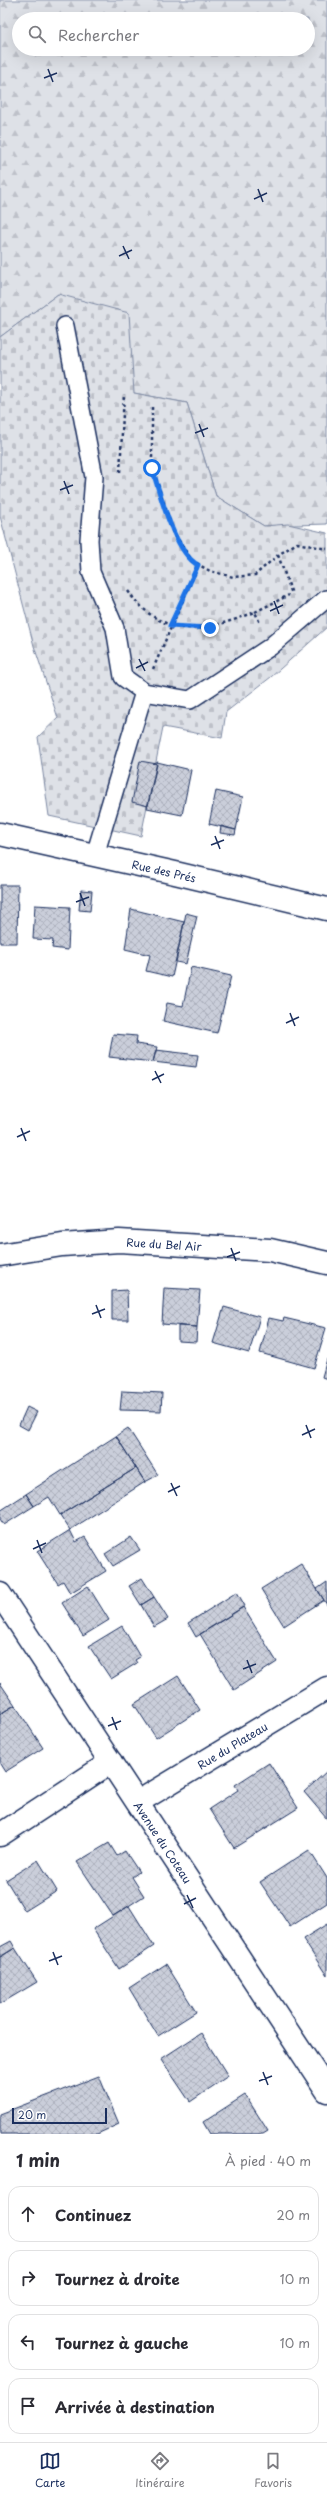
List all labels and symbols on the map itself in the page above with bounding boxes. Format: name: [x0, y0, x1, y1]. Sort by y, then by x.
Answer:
route start: [143, 459, 161, 477]
route end: [201, 619, 219, 637]
street label: Rue des Prés: [130, 855, 198, 886]
street label: Rue du Bel Air: [126, 1233, 203, 1254]
street label: Rue du Plateau: [194, 1717, 271, 1773]
street label: Avenue du Coteau: [130, 1798, 196, 1886]
scale bar: [12, 2106, 107, 2125]

